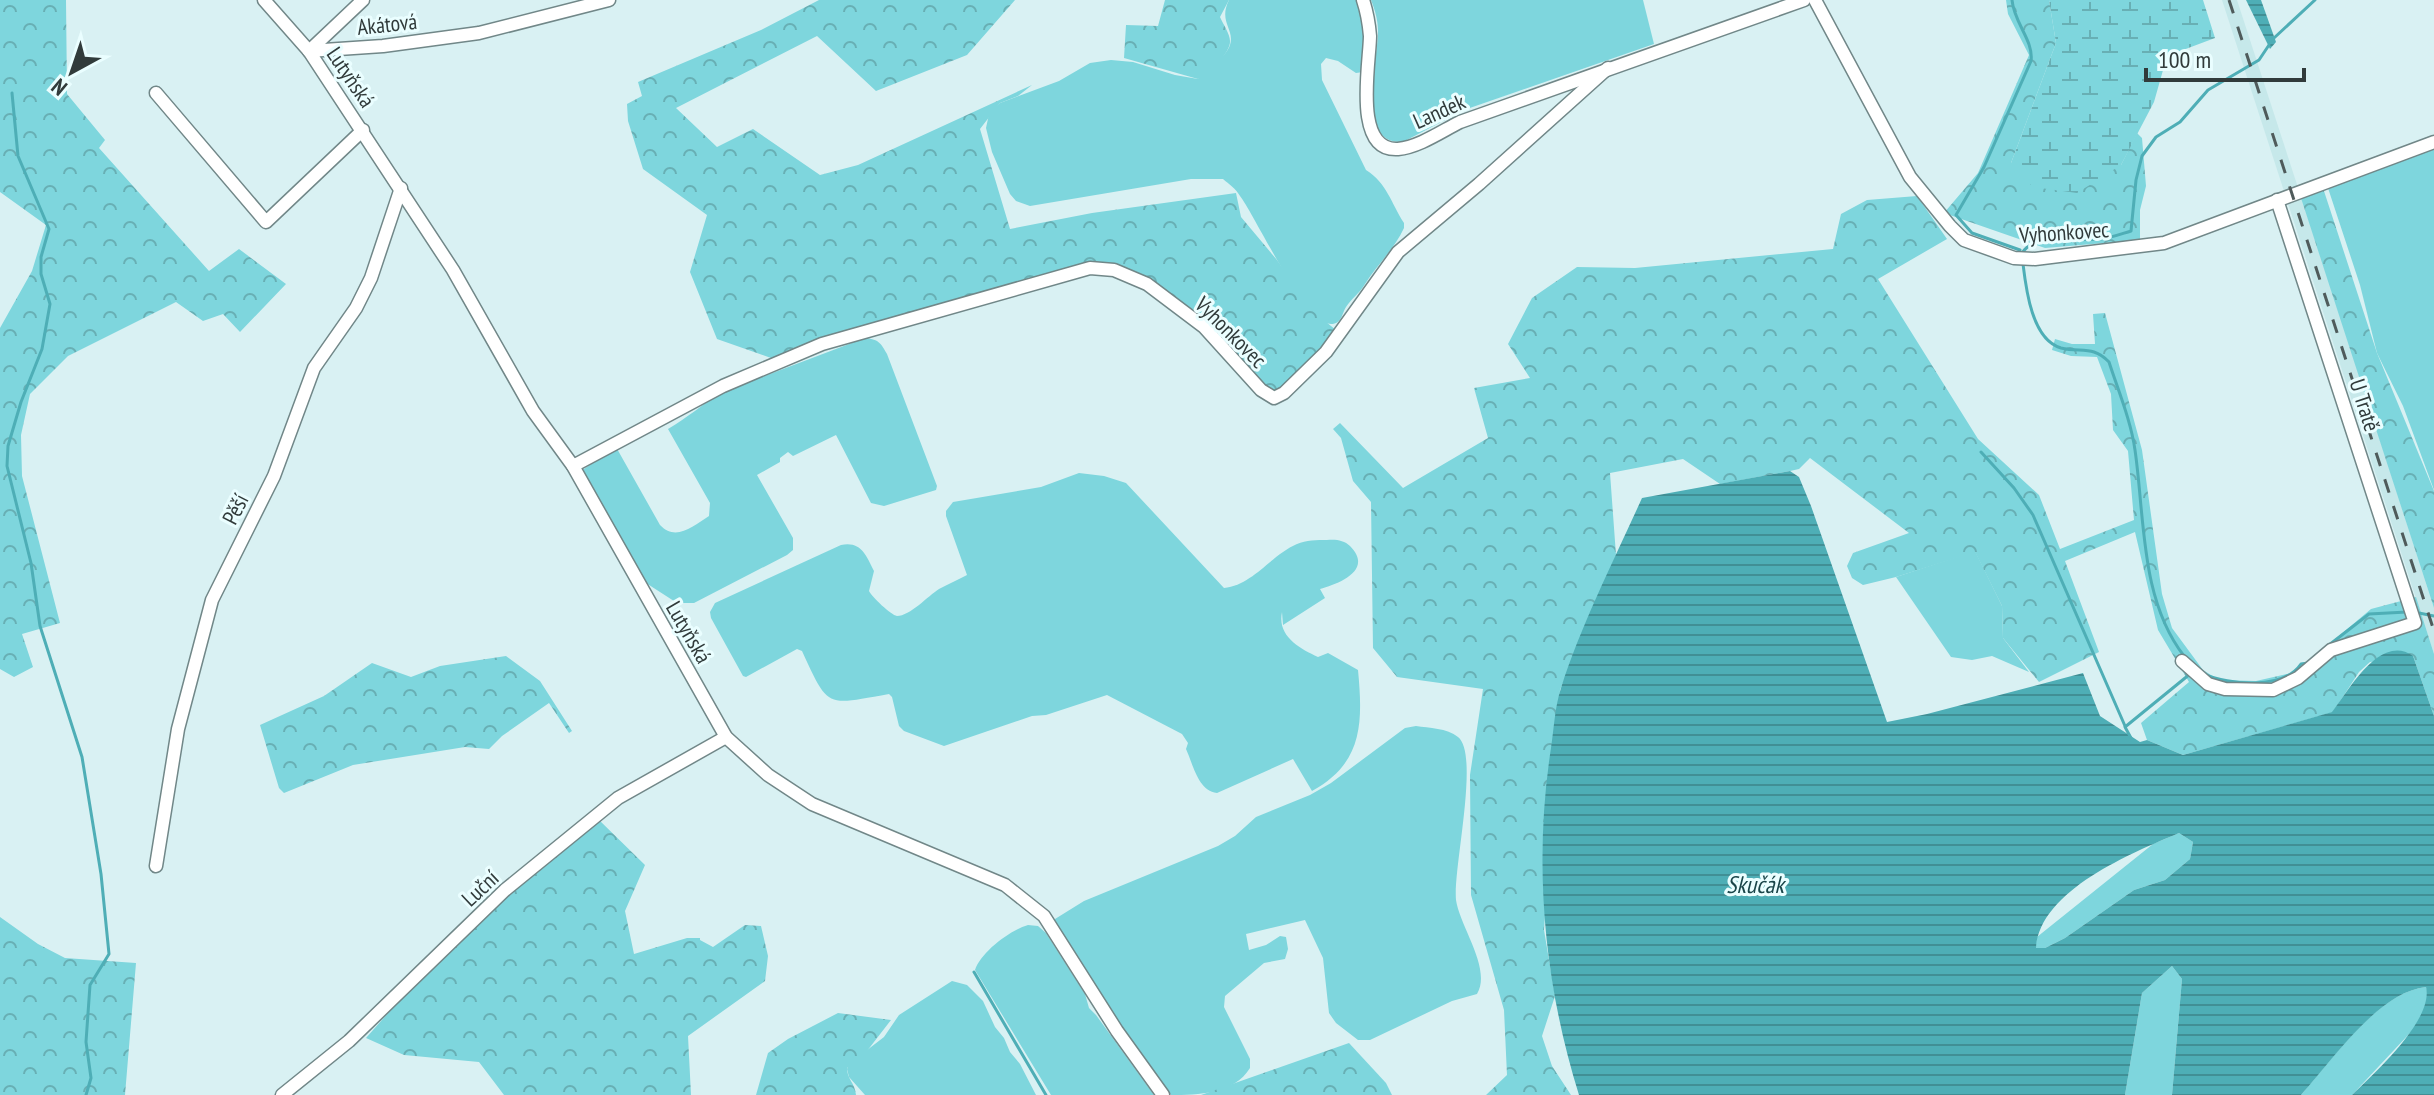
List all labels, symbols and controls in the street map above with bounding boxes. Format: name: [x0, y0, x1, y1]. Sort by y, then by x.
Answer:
street label: Akátová: [356, 7, 418, 41]
north arrow: [32, 32, 112, 112]
scale bar: [2146, 32, 2304, 82]
street label: Lutyňská: [321, 41, 381, 113]
text: 100 m: [2158, 44, 2211, 75]
text: N: [46, 73, 73, 102]
street label: Landek: [1408, 87, 1470, 135]
street label: Vyhonkovec: [2017, 215, 2110, 249]
street label: Vyhonkovec: [1189, 290, 1273, 374]
street label: U Tratě: [2343, 375, 2387, 435]
street label: Pěší: [216, 489, 255, 529]
street label: Lutyňská: [660, 596, 718, 668]
street label: Luční: [456, 864, 505, 912]
water label: Skučák: [1726, 869, 1786, 900]

